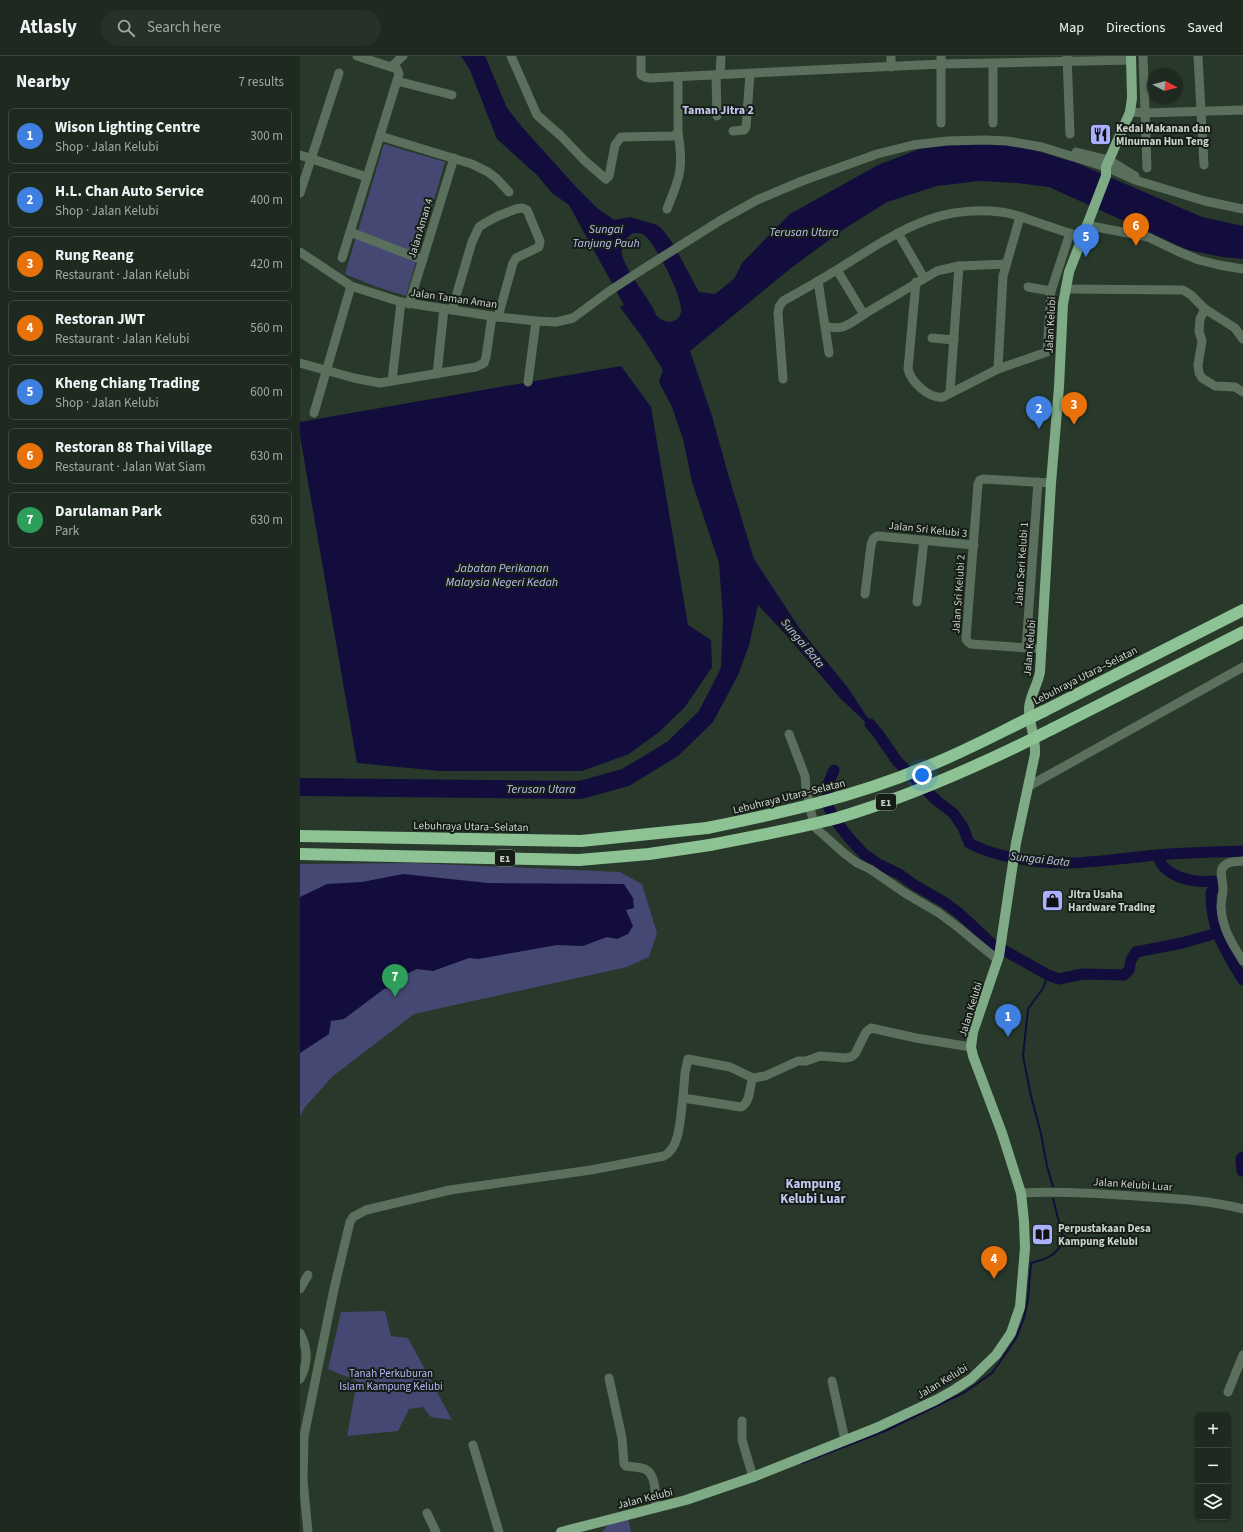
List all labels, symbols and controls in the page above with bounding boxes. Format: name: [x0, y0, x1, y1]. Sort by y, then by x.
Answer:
search box: [101, 10, 381, 46]
text: Atlasly: [20, 14, 77, 41]
icon: search: [115, 17, 137, 39]
text: Search here: [147, 17, 221, 38]
text: Map: [1059, 18, 1084, 38]
text: Directions: [1106, 18, 1165, 38]
text: Saved: [1187, 18, 1223, 38]
north arrow: [1147, 68, 1183, 104]
text: Nearby: [16, 70, 70, 94]
text: 7 results: [239, 73, 284, 91]
district label: Taman Jitra 2: [682, 102, 754, 119]
text: Wison Lighting Centre: [55, 117, 200, 138]
restaurant icon: Kedai Makanan dan Minuman Hun Teng: [1088, 121, 1114, 147]
place label: Kedai Makanan dan Minuman Hun Teng: [1116, 121, 1210, 149]
text: 1: [27, 127, 33, 145]
text: 300 m: [250, 127, 283, 145]
text: Shop · Jalan Kelubi: [55, 138, 159, 156]
text: H.L. Chan Auto Service: [55, 181, 204, 202]
text: 2: [27, 191, 33, 209]
text: 400 m: [250, 191, 283, 209]
street label: Jalan Aman 4: [404, 196, 437, 260]
text: Shop · Jalan Kelubi: [55, 202, 159, 220]
pin: 6: [1123, 213, 1149, 246]
water label: Sungai Tanjung Pauh: [572, 221, 640, 252]
water label: Terusan Utara: [769, 224, 839, 241]
pin: 5: [1073, 224, 1099, 257]
text: Rung Reang: [55, 245, 133, 266]
text: 3: [27, 255, 33, 273]
text: 420 m: [250, 255, 283, 273]
text: Restaurant · Jalan Kelubi: [55, 266, 189, 284]
street label: Jalan Taman Aman: [410, 285, 498, 312]
street label: Jalan Kelubi: [1042, 296, 1059, 354]
text: Restoran JWT: [55, 309, 145, 330]
text: 4: [27, 319, 33, 337]
text: 560 m: [250, 319, 283, 337]
text: Restaurant · Jalan Kelubi: [55, 330, 189, 348]
text: Kheng Chiang Trading: [55, 373, 200, 394]
text: 5: [27, 383, 33, 401]
text: 600 m: [250, 383, 283, 401]
pin: 3: [1061, 392, 1087, 425]
text: Shop · Jalan Kelubi: [55, 394, 159, 412]
pin: 2: [1026, 396, 1052, 429]
text: Restoran 88 Thai Village: [55, 437, 212, 458]
text: 6: [27, 447, 33, 465]
text: 630 m: [250, 447, 283, 465]
text: Restaurant · Jalan Wat Siam: [55, 458, 206, 476]
text: Darulaman Park: [55, 501, 162, 522]
text: 7: [27, 511, 33, 529]
text: 630 m: [250, 511, 283, 529]
street label: Jalan Sri Kelubi 3: [888, 518, 968, 541]
street label: Jalan Seri Kelubi 1: [1011, 521, 1032, 607]
text: Park: [55, 522, 79, 540]
street label: Jalan Sri Kelubi 2: [948, 554, 969, 634]
water label: Jabatan Perikanan Malaysia Negeri Kedah: [446, 560, 558, 591]
water label: Sungai Bata: [777, 615, 829, 672]
street label: Jalan Kelubi: [1020, 619, 1039, 677]
street label: Lebuhraya Utara–Selatan: [1030, 643, 1140, 708]
your location: [912, 765, 932, 785]
street label: Lebuhraya Utara–Selatan: [731, 775, 847, 818]
water label: Terusan Utara: [506, 781, 576, 798]
road number: E1: [876, 794, 896, 810]
street label: Lebuhraya Utara–Selatan: [413, 818, 529, 835]
water label: Sungai Bata: [1009, 848, 1071, 871]
road number: E1: [495, 850, 515, 866]
shop icon: Jitra Usaha Hardware Trading: [1040, 887, 1066, 913]
place label: Jitra Usaha Hardware Trading: [1068, 887, 1155, 915]
pin: 7: [382, 964, 408, 997]
street label: Jalan Kelubi: [955, 980, 986, 1038]
pin: 1: [995, 1004, 1021, 1037]
street label: Jalan Kelubi Luar: [1093, 1174, 1173, 1195]
district label: Kampung Kelubi Luar: [780, 1175, 846, 1208]
library icon: Perpustakaan Desa Kampung Kelubi: [1029, 1221, 1055, 1247]
place label: Perpustakaan Desa Kampung Kelubi: [1058, 1221, 1151, 1249]
pin: 4: [981, 1246, 1007, 1279]
street label: Jalan Kelubi: [914, 1360, 970, 1402]
park label: Tanah Perkuburan Islam Kampung Kelubi: [339, 1366, 443, 1394]
map controls: [1195, 1412, 1231, 1520]
button: +: [1195, 1412, 1231, 1448]
button: −: [1195, 1448, 1231, 1484]
street label: Jalan Kelubi: [616, 1484, 674, 1513]
button: layers: [1195, 1484, 1231, 1520]

